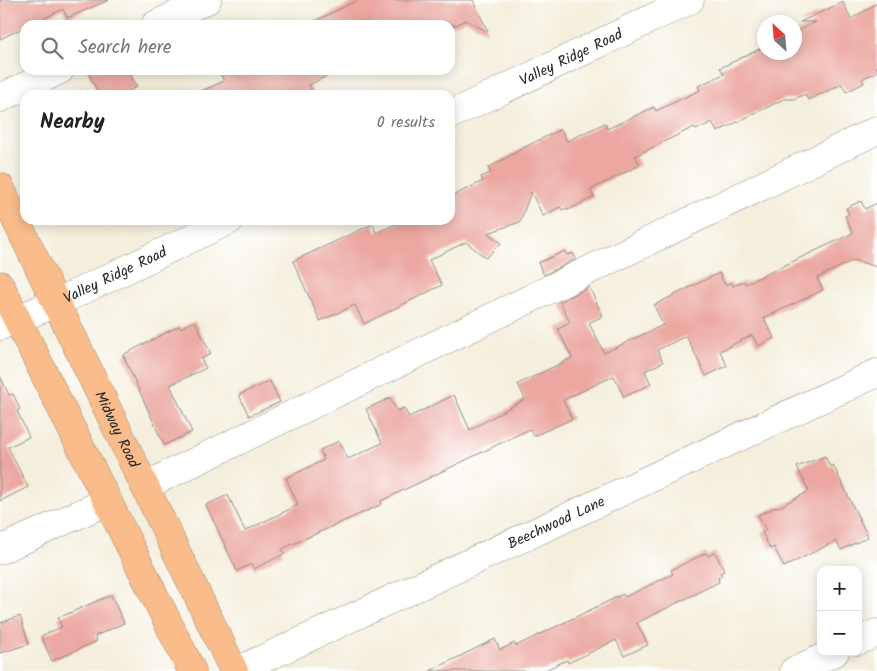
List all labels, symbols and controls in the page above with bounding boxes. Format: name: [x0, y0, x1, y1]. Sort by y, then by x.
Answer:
north arrow: [757, 15, 802, 60]
search box: [20, 20, 455, 75]
street label: Valley Ridge Road: [516, 23, 627, 93]
text: Search here: [78, 33, 172, 63]
icon: search: [38, 34, 66, 62]
text: Nearby: [40, 106, 105, 139]
text: 0 results: [377, 110, 435, 135]
street label: Valley Ridge Road: [60, 241, 172, 311]
street label: Midway Road: [87, 387, 145, 473]
street label: Beechwood Lane: [504, 490, 609, 556]
map controls: [817, 566, 862, 656]
button: +: [817, 566, 862, 611]
button: −: [817, 611, 862, 656]

